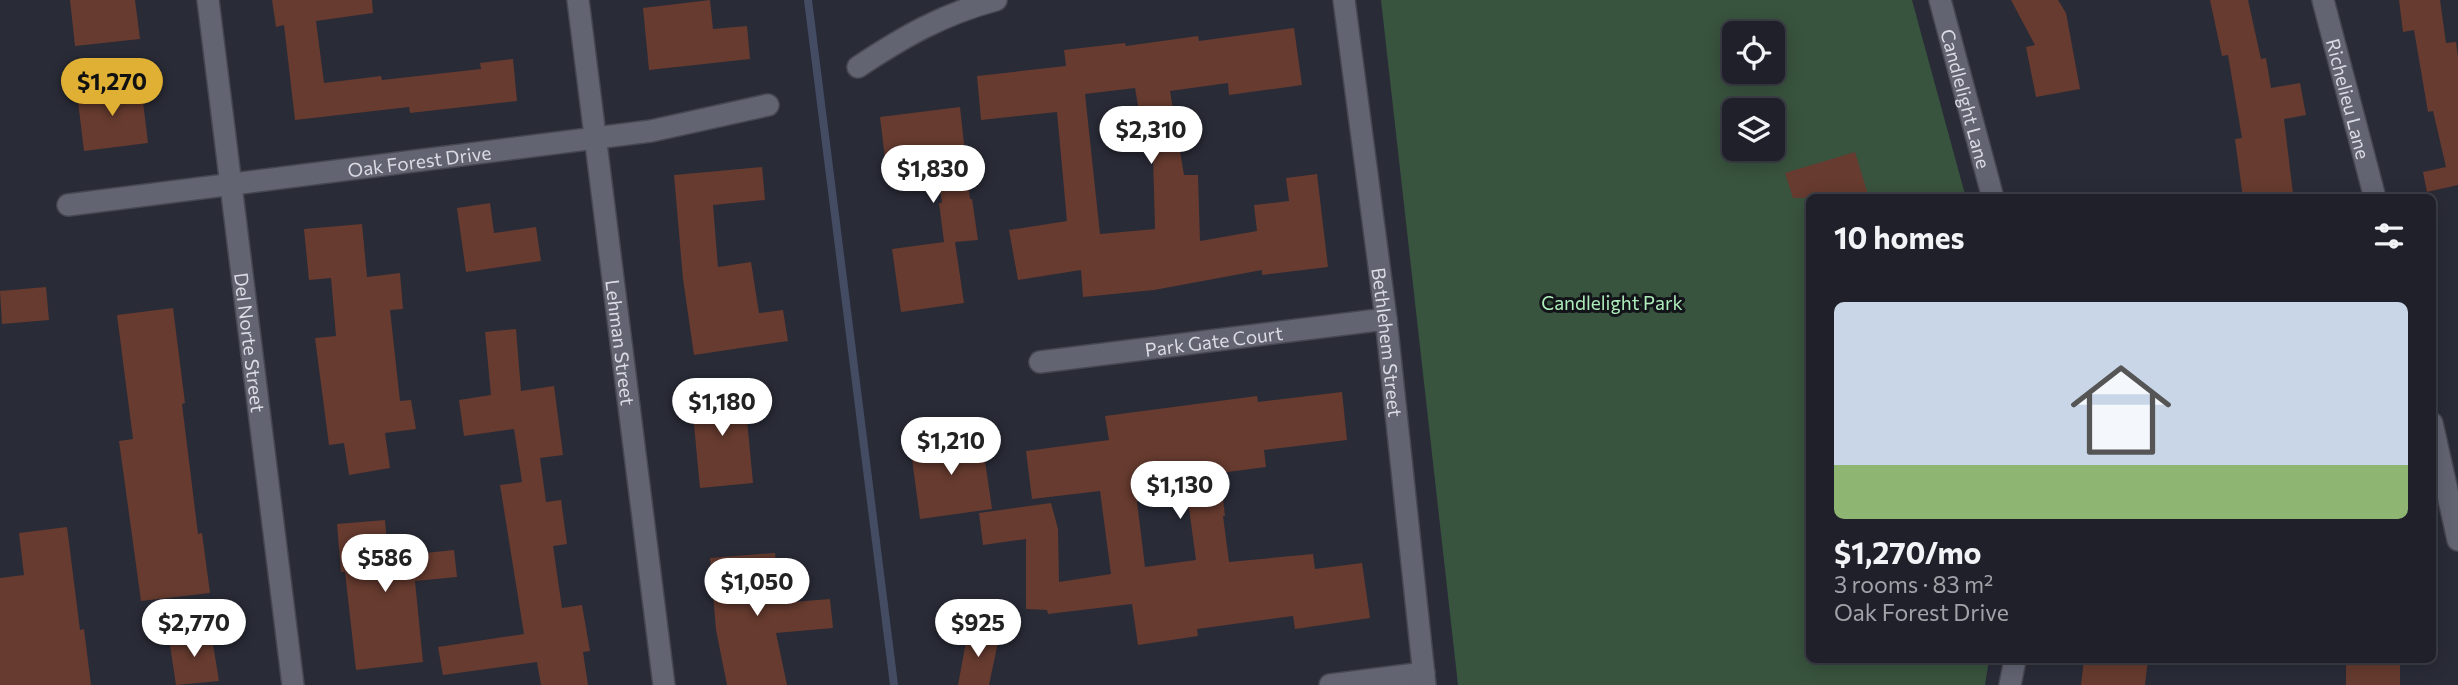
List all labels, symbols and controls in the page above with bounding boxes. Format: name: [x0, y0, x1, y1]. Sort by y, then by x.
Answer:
map controls: [1722, 21, 1785, 161]
button: locate: [1722, 21, 1785, 84]
street label: Candlelight Lane: [1937, 26, 1996, 171]
street label: Richelieu Lane: [2322, 36, 2376, 161]
pin: $1,270: [55, 58, 169, 118]
text: $1,270: [77, 67, 147, 95]
button: layers: [1722, 98, 1785, 161]
pin: $2,310: [1094, 106, 1208, 166]
text: $2,310: [1115, 115, 1187, 143]
street label: Oak Forest Drive: [346, 140, 492, 181]
pin: $1,830: [876, 146, 990, 205]
text: $1,830: [897, 154, 969, 182]
icon: filters: [2370, 217, 2408, 255]
text: 10 homes: [1834, 218, 1964, 255]
street label: Bethlehem Street: [1368, 266, 1408, 418]
street label: Del Norte Street: [230, 271, 271, 414]
street label: Lehman Street: [602, 278, 640, 407]
park label: Candlelight Park: [1541, 291, 1683, 314]
street label: Park Gate Court: [1143, 320, 1284, 360]
icon: home: [2058, 347, 2184, 473]
pin: $1,180: [665, 378, 779, 438]
text: $1,180: [688, 387, 756, 415]
pin: $1,210: [894, 418, 1008, 477]
text: $1,210: [917, 426, 985, 454]
pin: $1,130: [1123, 462, 1237, 521]
text: $1,130: [1147, 470, 1213, 498]
text: $1,270/mo: [1834, 533, 1982, 570]
pin: $586: [344, 534, 426, 594]
text: $586: [357, 543, 413, 571]
pin: $1,050: [700, 558, 814, 618]
text: $1,050: [720, 567, 794, 595]
text: 3 rooms · 83 m²: [1834, 570, 1993, 598]
text: Oak Forest Drive: [1834, 598, 2009, 626]
pin: $2,770: [137, 600, 251, 659]
pin: $925: [937, 600, 1019, 659]
text: $2,770: [158, 608, 230, 636]
text: $925: [951, 608, 1005, 636]

